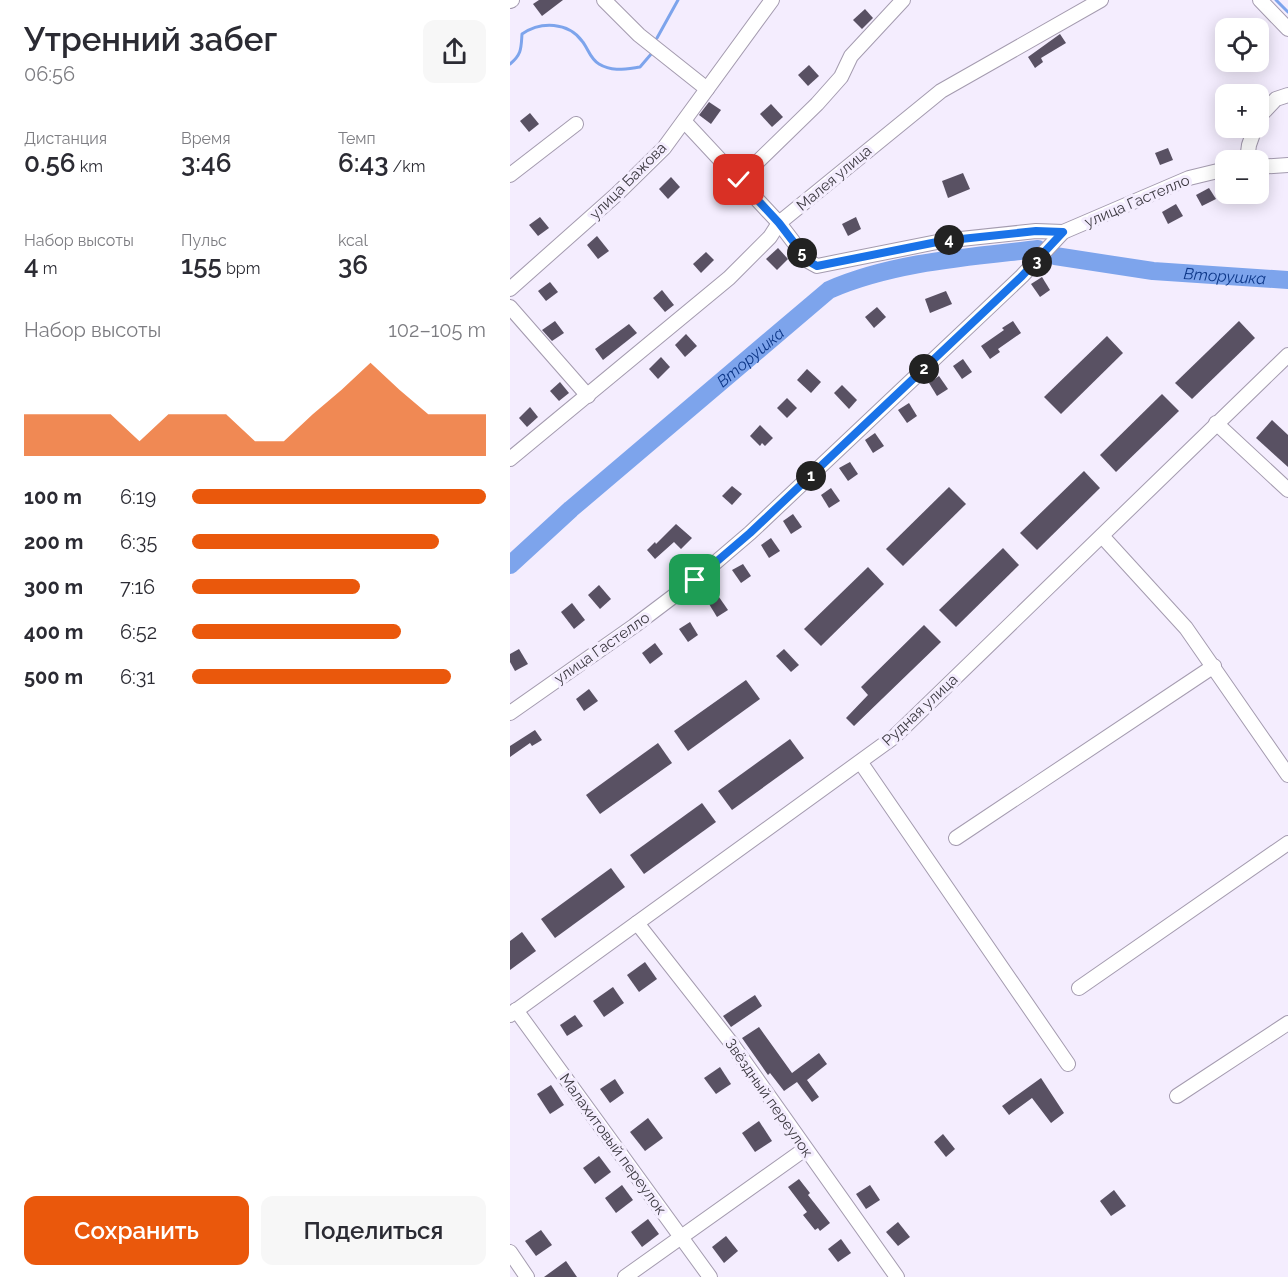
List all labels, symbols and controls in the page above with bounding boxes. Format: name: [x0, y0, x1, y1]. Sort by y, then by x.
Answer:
map controls: [1215, 18, 1269, 204]
button: locate: [1215, 18, 1269, 72]
text: Утренний забег: [24, 20, 277, 59]
button: share: [423, 20, 486, 83]
text: 06:56: [24, 62, 75, 86]
button: +: [1215, 84, 1269, 138]
text: Дистанция: [24, 129, 107, 148]
text: Время: [181, 129, 230, 148]
text: Темп: [338, 129, 376, 148]
street label: улица Бажова: [586, 139, 670, 223]
street label: Малея улица: [793, 141, 875, 215]
text: 0.56: [24, 148, 76, 178]
text: 3:46: [181, 148, 232, 178]
text: 6:43: [338, 148, 389, 178]
button: −: [1215, 150, 1269, 204]
pin: [713, 154, 764, 205]
text: km: [76, 157, 103, 176]
text: /km: [389, 157, 425, 176]
icon: check: [722, 163, 755, 196]
street label: улица Гастелло: [1082, 171, 1192, 231]
pin: 4: [934, 225, 964, 255]
text: 4: [944, 230, 954, 249]
text: Набор высоты: [24, 231, 134, 250]
text: Пульс: [181, 231, 227, 250]
text: kcal: [338, 231, 368, 250]
pin: 5: [787, 238, 817, 268]
text: 5: [798, 243, 806, 262]
pin: 3: [1022, 247, 1052, 277]
text: 4: [24, 250, 39, 280]
text: 155: [181, 250, 222, 280]
text: 36: [338, 250, 368, 280]
text: 3: [1033, 252, 1041, 271]
text: m: [39, 259, 57, 278]
text: bpm: [222, 259, 260, 278]
water label: Вторушка: [1183, 264, 1267, 289]
text: Набор высоты: [24, 318, 161, 342]
text: 102–105 m: [388, 318, 486, 342]
water label: Вторушка: [713, 323, 789, 391]
pin: 2: [909, 354, 939, 384]
text: 2: [919, 359, 929, 378]
pin: 1: [796, 461, 826, 491]
text: 1: [807, 466, 815, 485]
text: 100 m: [24, 485, 82, 509]
text: 6:19: [120, 485, 156, 509]
text: 200 m: [24, 530, 83, 554]
text: 6:35: [120, 530, 157, 554]
pin: [669, 554, 720, 605]
icon: arrive: [678, 563, 711, 596]
text: 300 m: [24, 575, 83, 599]
text: 7:16: [120, 575, 155, 599]
street label: улица Гастелло: [551, 608, 653, 688]
text: 400 m: [24, 620, 83, 644]
text: 6:52: [120, 620, 157, 644]
text: 500 m: [24, 665, 83, 689]
text: 6:31: [120, 665, 155, 689]
street label: Рудная улица: [878, 670, 962, 750]
street label: Звёздный переулок: [721, 1035, 817, 1161]
street label: Малахитовый переулок: [556, 1070, 670, 1218]
button: Сохранить: [24, 1196, 249, 1265]
button: Поделиться: [261, 1196, 486, 1265]

